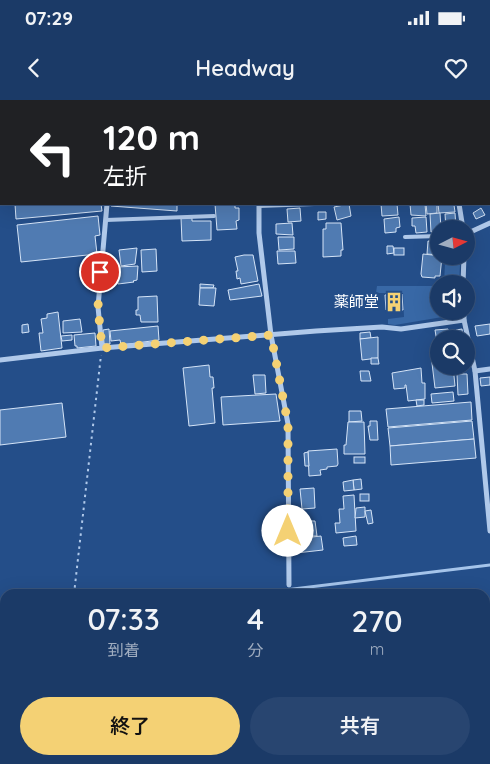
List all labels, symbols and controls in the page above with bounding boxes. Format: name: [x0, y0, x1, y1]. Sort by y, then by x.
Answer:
text: 07:29: [25, 6, 73, 30]
icon: back: [20, 54, 48, 82]
text: Headway: [195, 54, 295, 82]
icon: heart: [442, 54, 470, 82]
text: 120 m: [103, 115, 200, 159]
icon: left: [20, 120, 85, 185]
text: 左折: [103, 162, 147, 190]
north arrow: [430, 220, 475, 265]
map controls: [430, 220, 475, 375]
pin: [79, 251, 121, 293]
icon: arrive: [86, 258, 114, 286]
button: sound: [430, 275, 475, 320]
building icon: 薬師堂: [383, 291, 405, 313]
place label: 薬師堂: [334, 292, 379, 311]
button: search: [430, 330, 475, 375]
position arrow: [261, 504, 313, 556]
text: 07:33: [87, 600, 160, 638]
text: 4: [247, 600, 264, 638]
text: 270: [351, 602, 403, 640]
text: m: [370, 639, 384, 659]
text: 到着: [108, 640, 140, 660]
text: 分: [248, 640, 264, 660]
button: 終了: [20, 697, 240, 755]
button: 共有: [250, 697, 470, 755]

